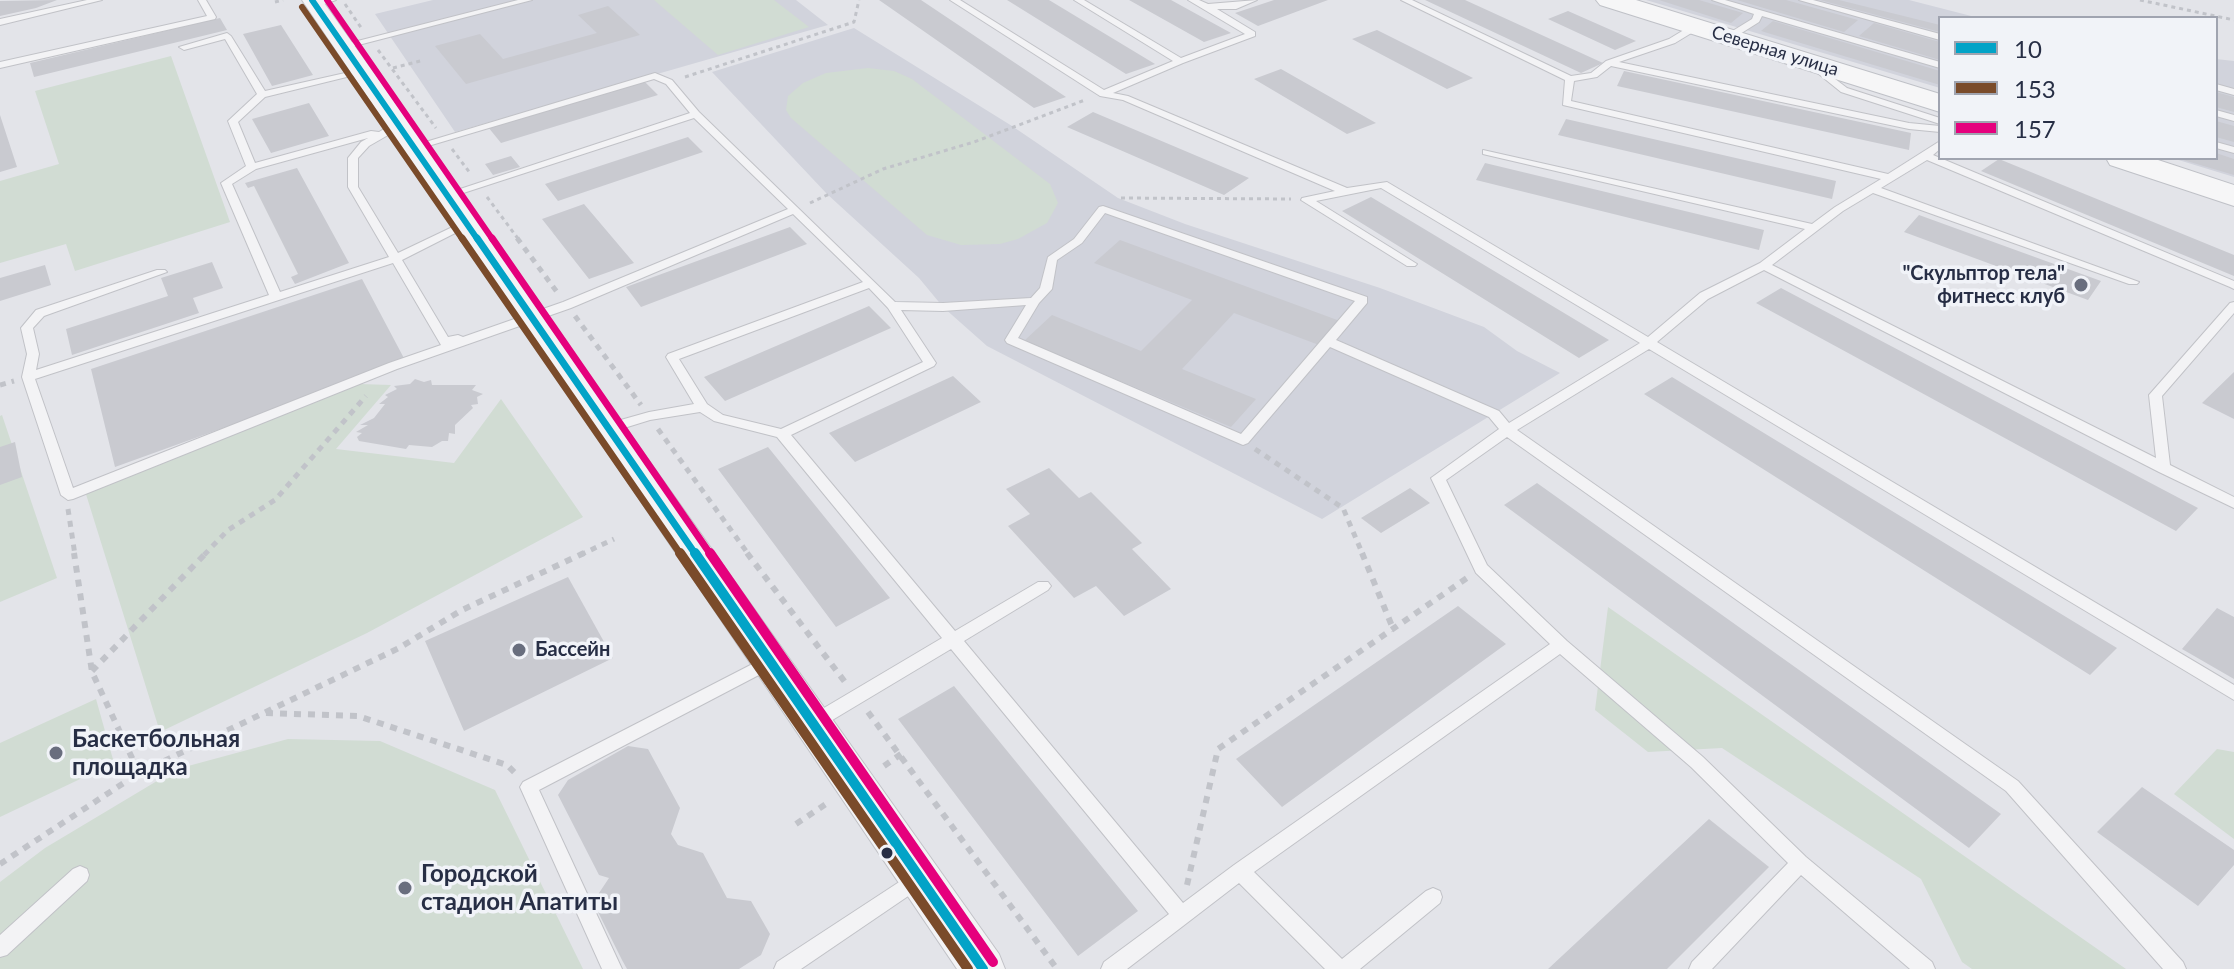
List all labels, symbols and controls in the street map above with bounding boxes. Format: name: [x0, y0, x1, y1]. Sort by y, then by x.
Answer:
legend: [1938, 16, 2218, 160]
street label: Северная улица: [1709, 21, 1841, 81]
text: 10: [2014, 34, 2042, 63]
text: 153: [2014, 74, 2056, 103]
text: 157: [2014, 114, 2056, 143]
place label: "Скульптор тела" фитнесс клуб: [1902, 262, 2065, 309]
marker: "Скульптор тела" фитнесс клуб: [2072, 276, 2090, 294]
place label: Бассейн: [535, 638, 610, 662]
marker: Бассейн: [510, 641, 528, 659]
place label: Баскетбольная площадка: [72, 725, 240, 781]
marker: Баскетбольная площадка: [47, 744, 65, 762]
unlabelled marker: [879, 845, 895, 861]
place label: Городской стадион Апатиты: [421, 860, 618, 916]
marker: Городской стадион Апатиты: [396, 879, 414, 897]

